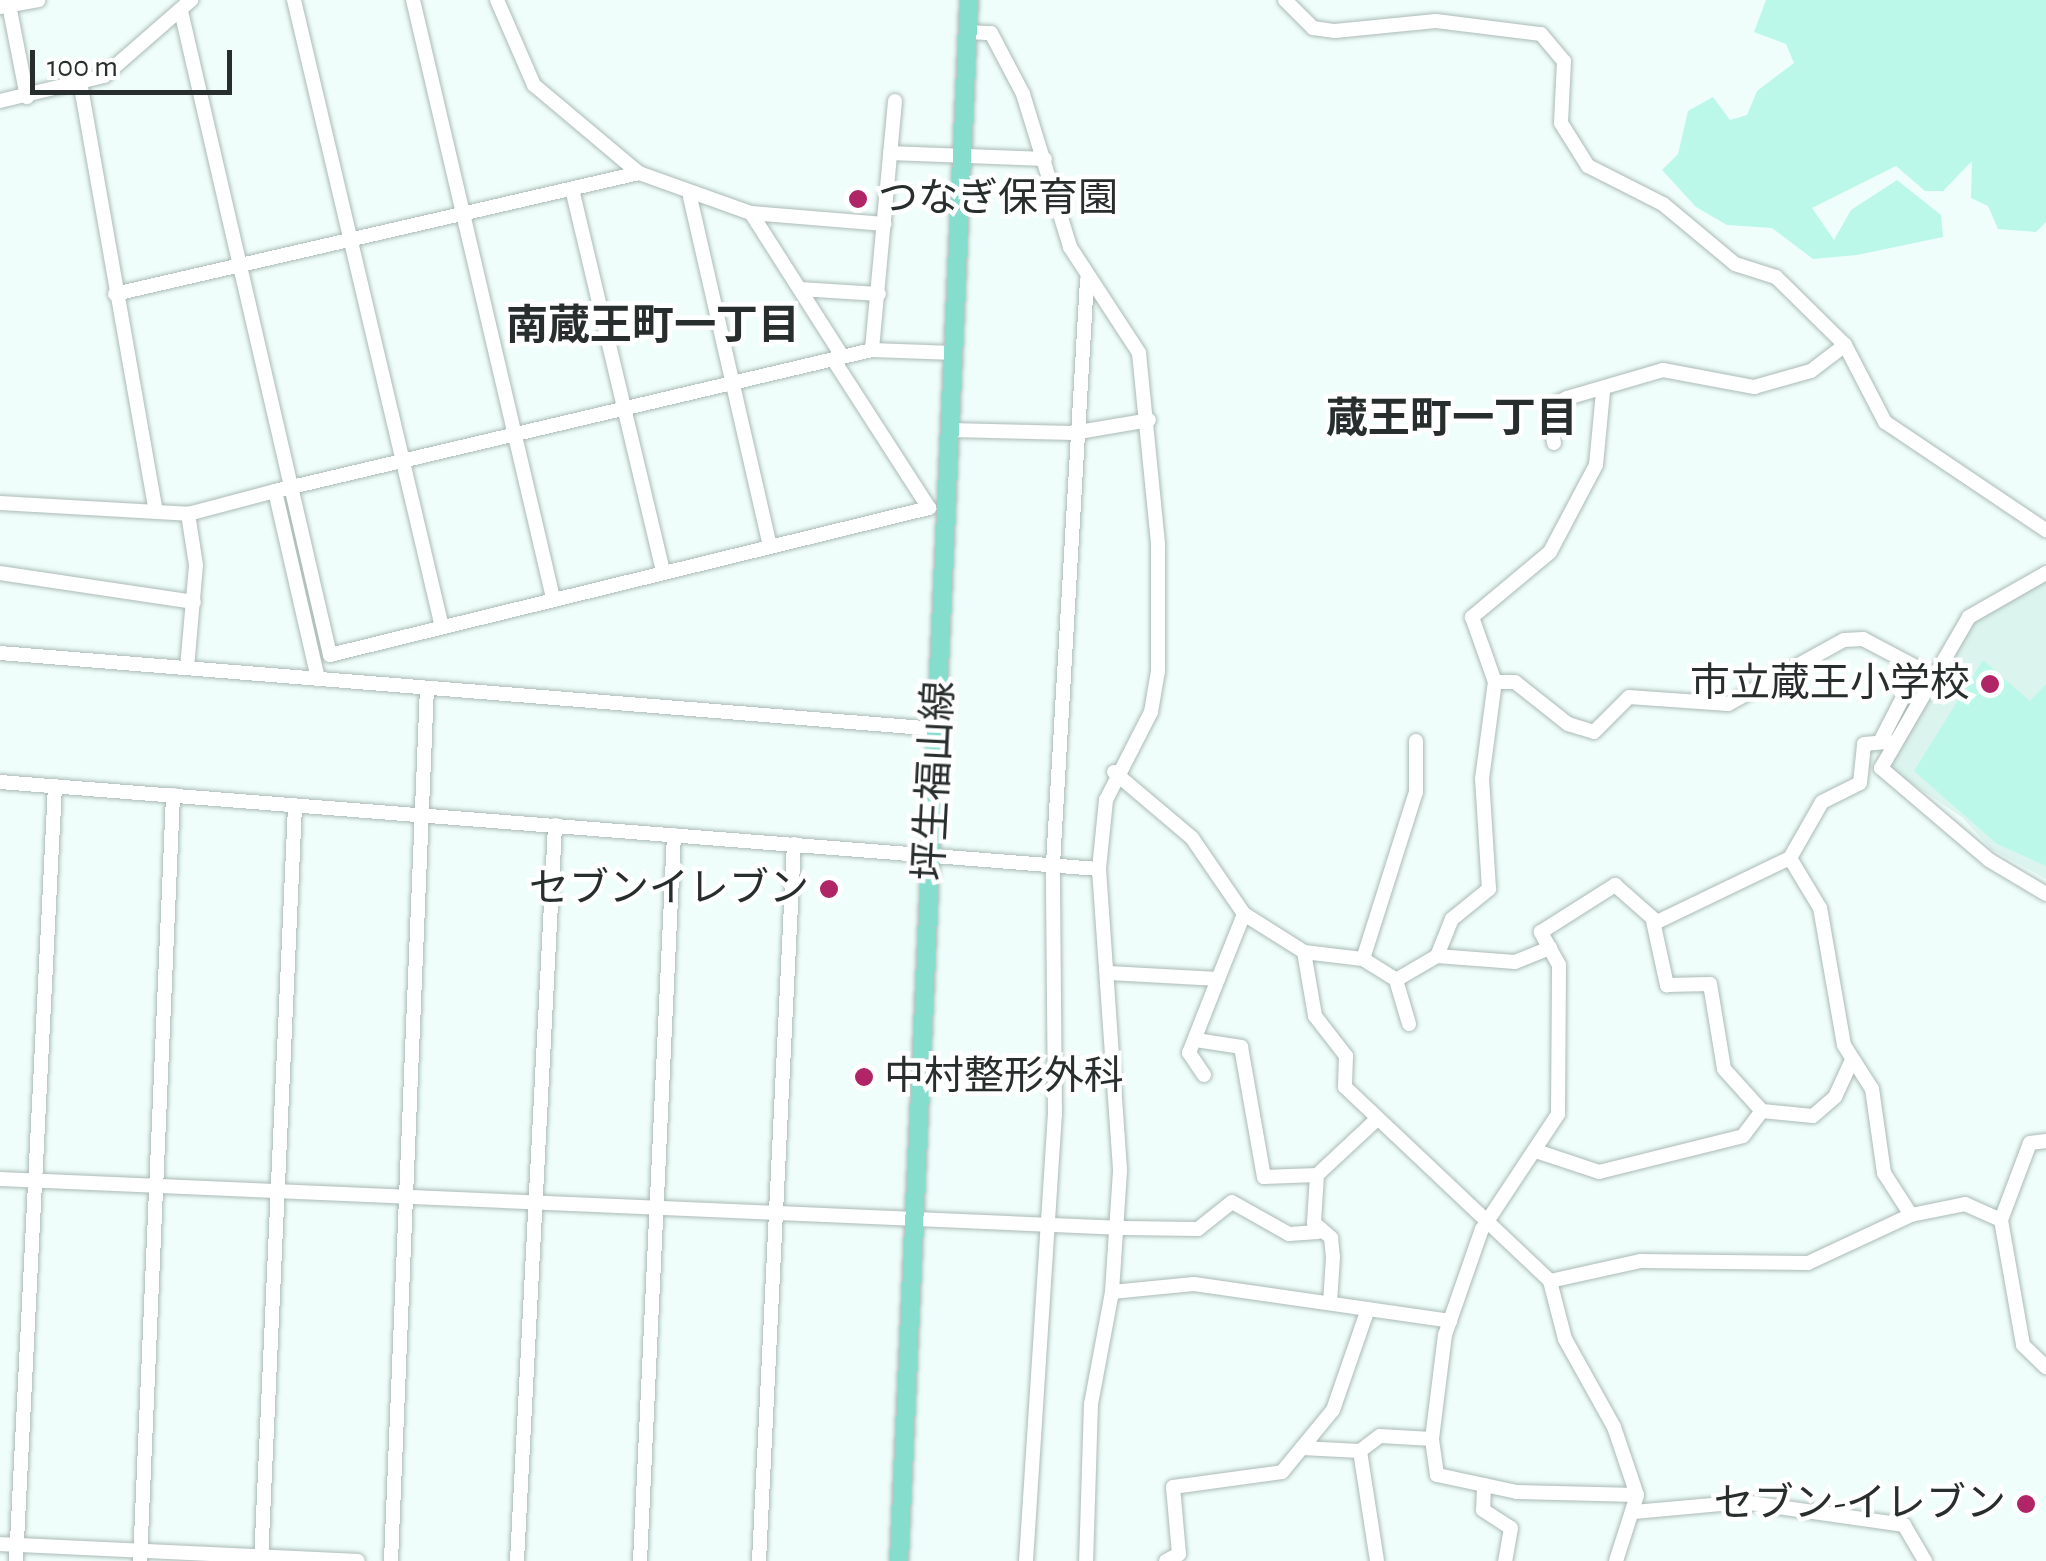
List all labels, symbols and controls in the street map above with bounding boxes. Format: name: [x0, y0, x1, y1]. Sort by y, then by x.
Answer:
scale bar: [35, 30, 238, 92]
text: 100 m: [47, 52, 118, 82]
place label: つなぎ保育園: [878, 175, 1118, 223]
marker: つなぎ保育園: [847, 188, 869, 210]
district label: 南蔵王町一丁目: [506, 301, 800, 351]
district label: 蔵王町一丁目: [1326, 394, 1578, 444]
place label: 市立蔵王小学校: [1690, 660, 1970, 708]
marker: 市立蔵王小学校: [1979, 673, 2001, 695]
street label: 坪生福山線: [906, 680, 964, 882]
place label: セブンイレブン: [529, 865, 809, 913]
marker: セブンイレブン: [818, 878, 840, 900]
place label: 中村整形外科: [884, 1053, 1124, 1101]
marker: 中村整形外科: [853, 1066, 875, 1088]
place label: セブン-イレブン: [1714, 1480, 2006, 1528]
marker: セブン-イレブン: [2015, 1493, 2037, 1515]

